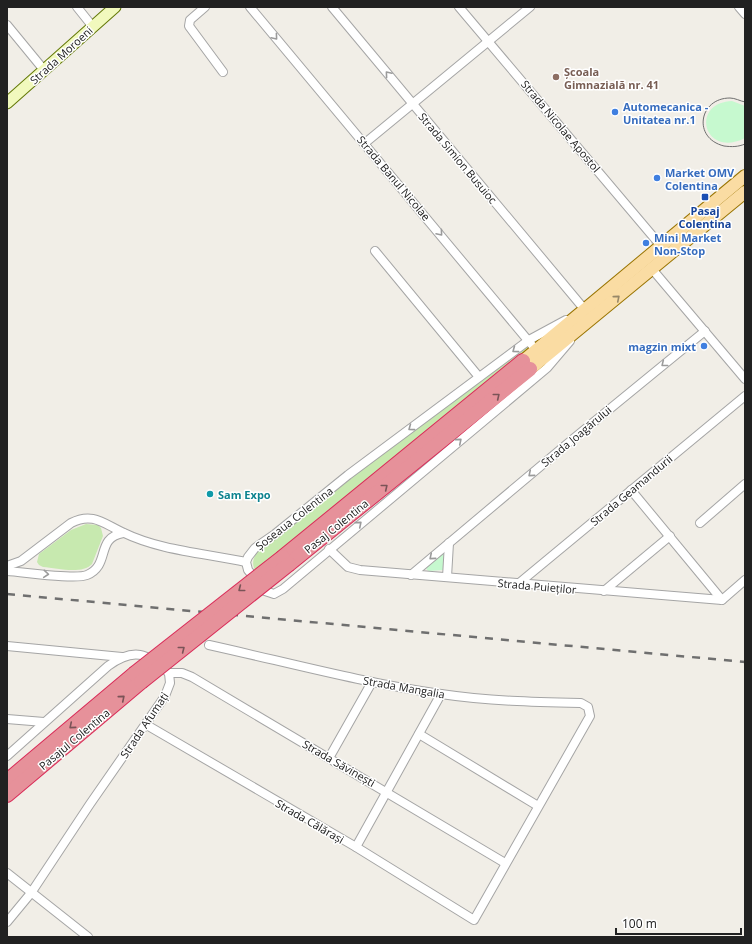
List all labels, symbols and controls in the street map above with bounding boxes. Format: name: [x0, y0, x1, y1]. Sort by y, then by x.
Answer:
street label: Strada Moroeni: [26, 23, 96, 87]
one-way arrow: [271, 32, 278, 40]
place label: Școala Gimnazială nr. 41: [564, 64, 659, 92]
one-way arrow: [385, 71, 392, 79]
marker: Școala Gimnazială nr. 41: [551, 72, 561, 82]
street label: Strada Nicolae Apostol: [518, 77, 604, 175]
place label: Automecanica - Unitatea nr.1: [623, 99, 709, 127]
marker: Automecanica - Unitatea nr.1: [610, 107, 620, 117]
street label: Strada Simion Busuioc: [415, 109, 501, 207]
street label: Strada Banul Nicolae: [354, 132, 434, 224]
place label: Market OMV Colentina: [665, 165, 735, 193]
marker: Market OMV Colentina: [652, 173, 662, 183]
marker: Pasaj Colentina: [700, 192, 710, 202]
place label: Pasaj Colentina: [679, 203, 731, 231]
one-way arrow: [435, 229, 442, 236]
place label: Mini Market Non-Stop: [654, 230, 722, 258]
marker: Mini Market Non-Stop: [641, 238, 651, 248]
one-way arrow: [612, 296, 620, 303]
place label: magzin mixt: [628, 339, 696, 354]
marker: magzin mixt: [699, 341, 709, 351]
one-way arrow: [512, 345, 519, 353]
one-way arrow: [661, 360, 668, 367]
one-way arrow: [492, 394, 499, 401]
street label: Strada Joagărului: [538, 402, 614, 470]
one-way arrow: [408, 423, 415, 431]
one-way arrow: [454, 439, 462, 446]
street label: Strada Geamandurii: [587, 451, 675, 529]
one-way arrow: [529, 469, 536, 476]
street label: Șoseaua Colentina: [252, 483, 336, 553]
one-way arrow: [380, 484, 387, 491]
place label: Sam Expo: [218, 487, 271, 502]
marker: Sam Expo: [205, 489, 215, 499]
street label: Pasaj Colentina: [301, 495, 371, 557]
one-way arrow: [354, 522, 362, 529]
one-way arrow: [429, 553, 436, 560]
one-way arrow: [43, 570, 49, 579]
street label: Strada Puieților: [497, 575, 578, 597]
one-way arrow: [239, 585, 246, 592]
one-way arrow: [178, 647, 185, 654]
street label: Strada Mangalia: [362, 672, 446, 702]
street label: Strada Afumați: [116, 689, 172, 761]
one-way arrow: [118, 695, 125, 702]
street label: Pasajul Colentina: [35, 705, 113, 773]
one-way arrow: [69, 721, 77, 729]
street label: Strada Săvinești: [300, 736, 378, 790]
street label: Strada Călărași: [273, 795, 347, 847]
scale bar: [616, 910, 741, 936]
text: 100 m: [622, 915, 657, 932]

